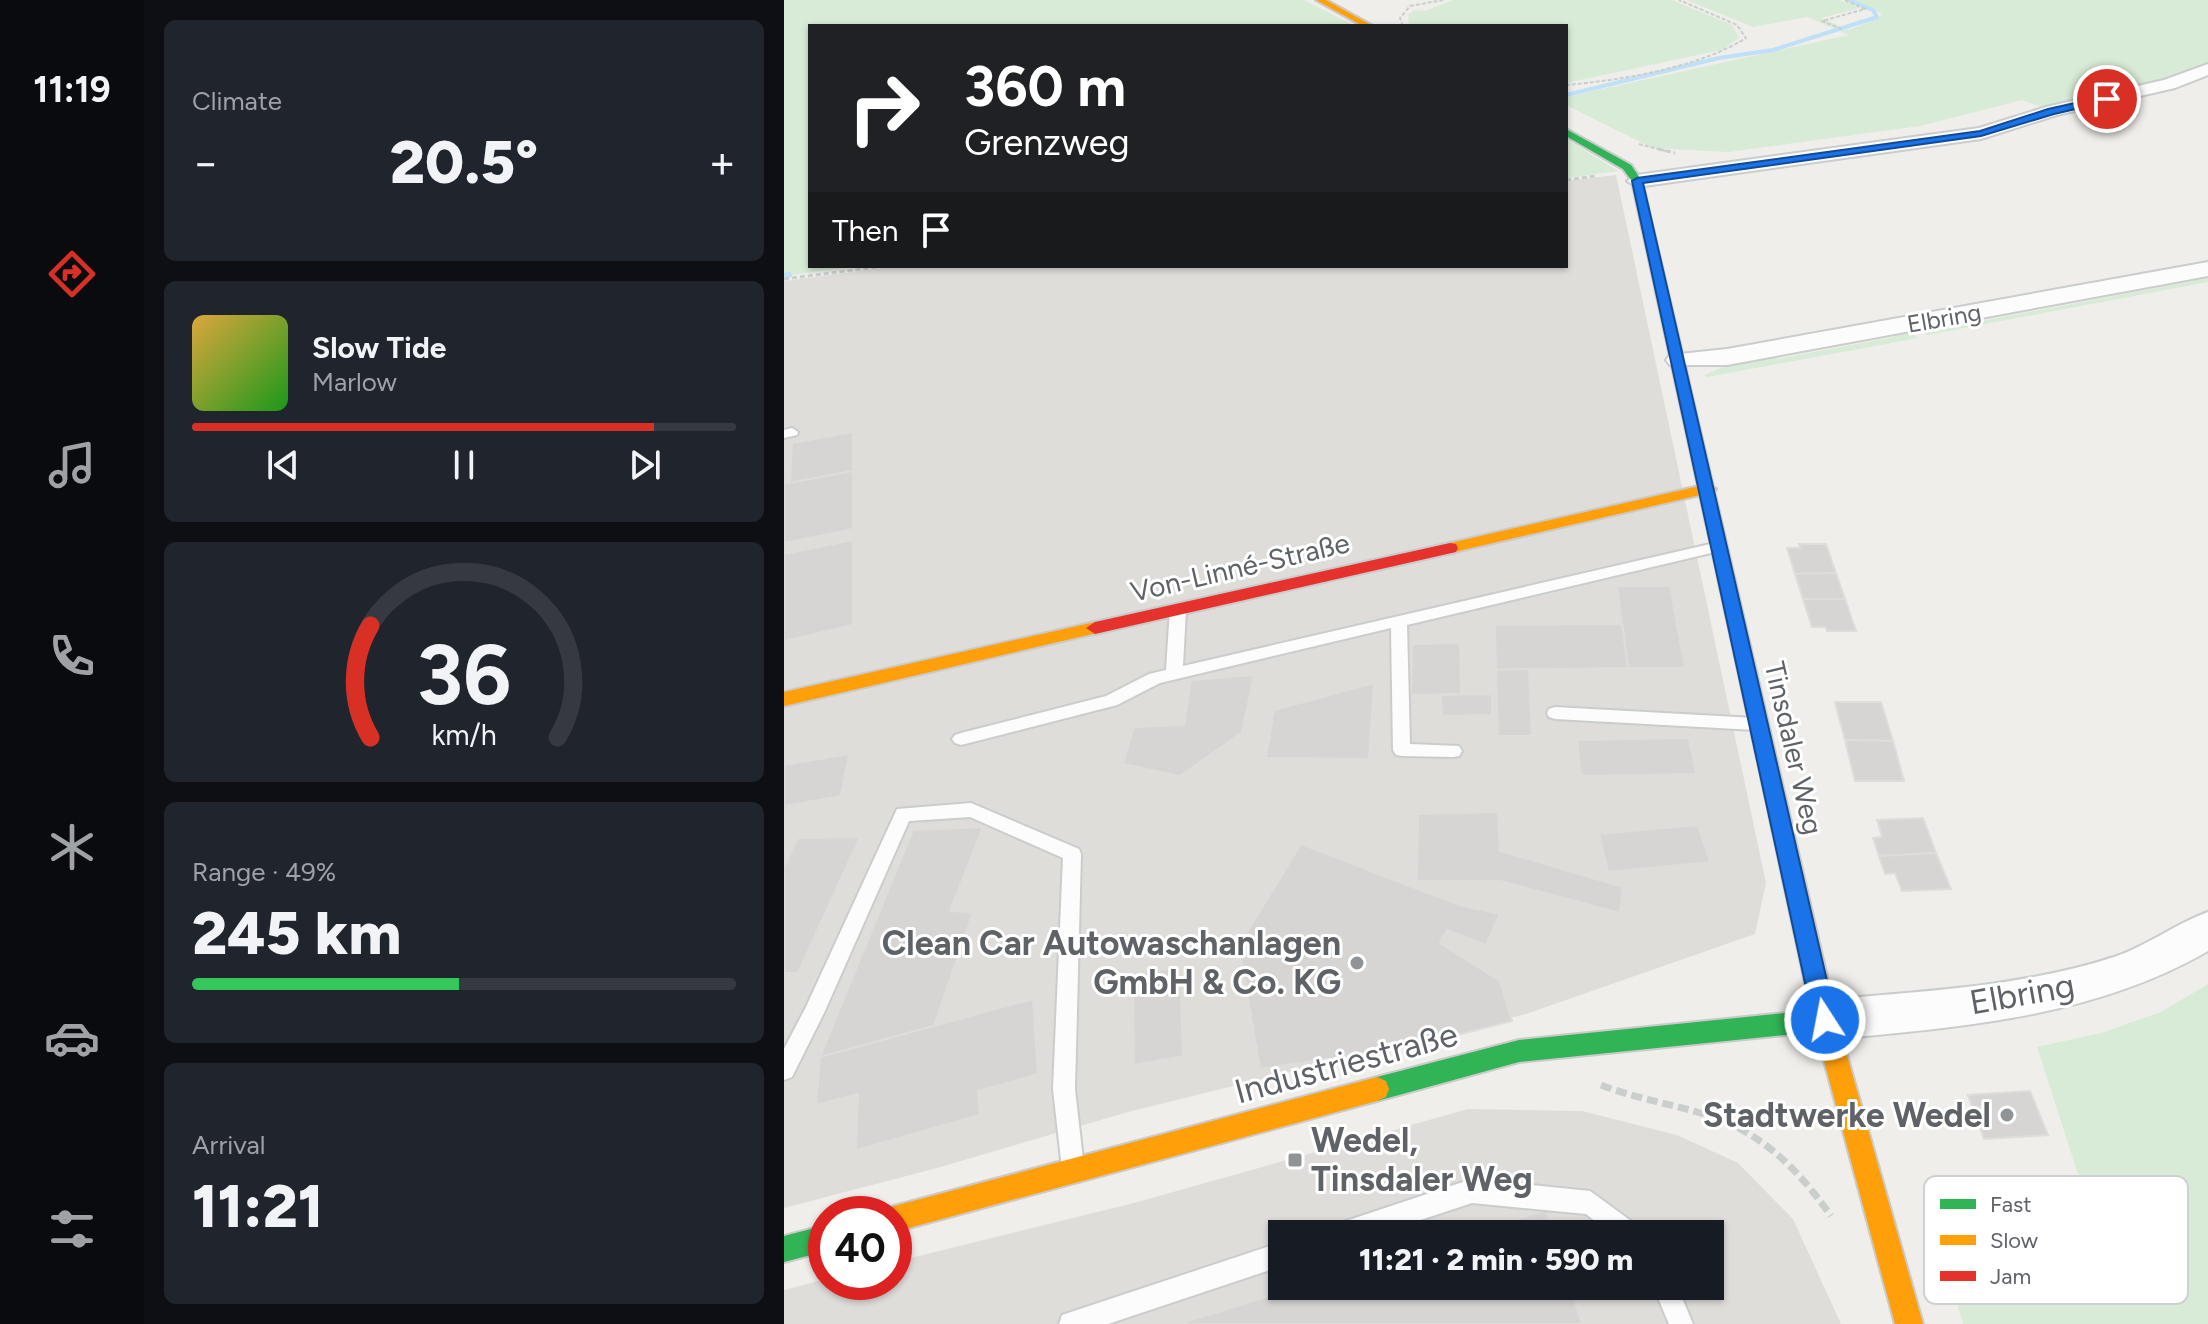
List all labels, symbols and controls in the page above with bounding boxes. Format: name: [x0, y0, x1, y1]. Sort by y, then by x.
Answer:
text: 360 m: [964, 53, 1126, 120]
icon: right: [832, 56, 936, 160]
pin: [2073, 65, 2141, 133]
text: 11:19: [33, 68, 111, 111]
icon: arrive: [2085, 77, 2129, 121]
text: Climate: [192, 85, 282, 117]
text: Grenzweg: [964, 121, 1130, 164]
text: 20.5°: [390, 126, 538, 198]
text: −: [192, 136, 219, 189]
text: +: [709, 136, 736, 189]
icon: arrive: [914, 208, 958, 252]
text: Then: [832, 212, 898, 249]
icon: directions: [44, 246, 100, 302]
street label: Elbring: [1905, 297, 1983, 339]
text: Slow Tide: [312, 329, 446, 366]
text: Marlow: [312, 366, 397, 398]
icon: music: [44, 437, 100, 493]
icon: previous: [261, 443, 305, 487]
icon: pause: [442, 443, 486, 487]
icon: next: [623, 443, 667, 487]
street label: Von-Linné-Straße: [1127, 525, 1353, 609]
text: 36: [417, 625, 511, 725]
icon: phone: [44, 628, 100, 684]
street label: Tinsdaler Weg: [1758, 658, 1830, 838]
text: km/h: [431, 718, 497, 752]
icon: climate: [44, 819, 100, 875]
text: Range · 49%: [192, 856, 336, 888]
text: 245 km: [192, 897, 401, 969]
place label: Clean Car Autowaschanlagen GmbH & Co. KG: [882, 923, 1341, 1003]
marker: Clean Car Autowaschanlagen GmbH & Co. KG: [1348, 954, 1366, 972]
street label: Elbring: [1966, 965, 2078, 1023]
position arrow: [1783, 978, 1867, 1062]
icon: car: [44, 1010, 100, 1066]
street label: Industriestraße: [1230, 1014, 1462, 1112]
place label: Stadtwerke Wedel: [1703, 1095, 1991, 1136]
marker: Stadtwerke Wedel: [1998, 1106, 2016, 1124]
place label: Wedel, Tinsdaler Weg: [1311, 1120, 1533, 1200]
text: Arrival: [192, 1129, 265, 1161]
marker: Wedel, Tinsdaler Weg: [1286, 1151, 1304, 1169]
text: 11:21: [192, 1170, 323, 1242]
legend: [1924, 1176, 2188, 1304]
text: Fast: [1990, 1191, 2032, 1218]
speed limit sign: 40: [808, 1196, 912, 1300]
icon: filters: [44, 1201, 100, 1257]
text: Slow: [1990, 1227, 2039, 1254]
text: 11:21 · 2 min · 590 m: [1359, 1241, 1633, 1278]
text: Jam: [1990, 1263, 2031, 1290]

